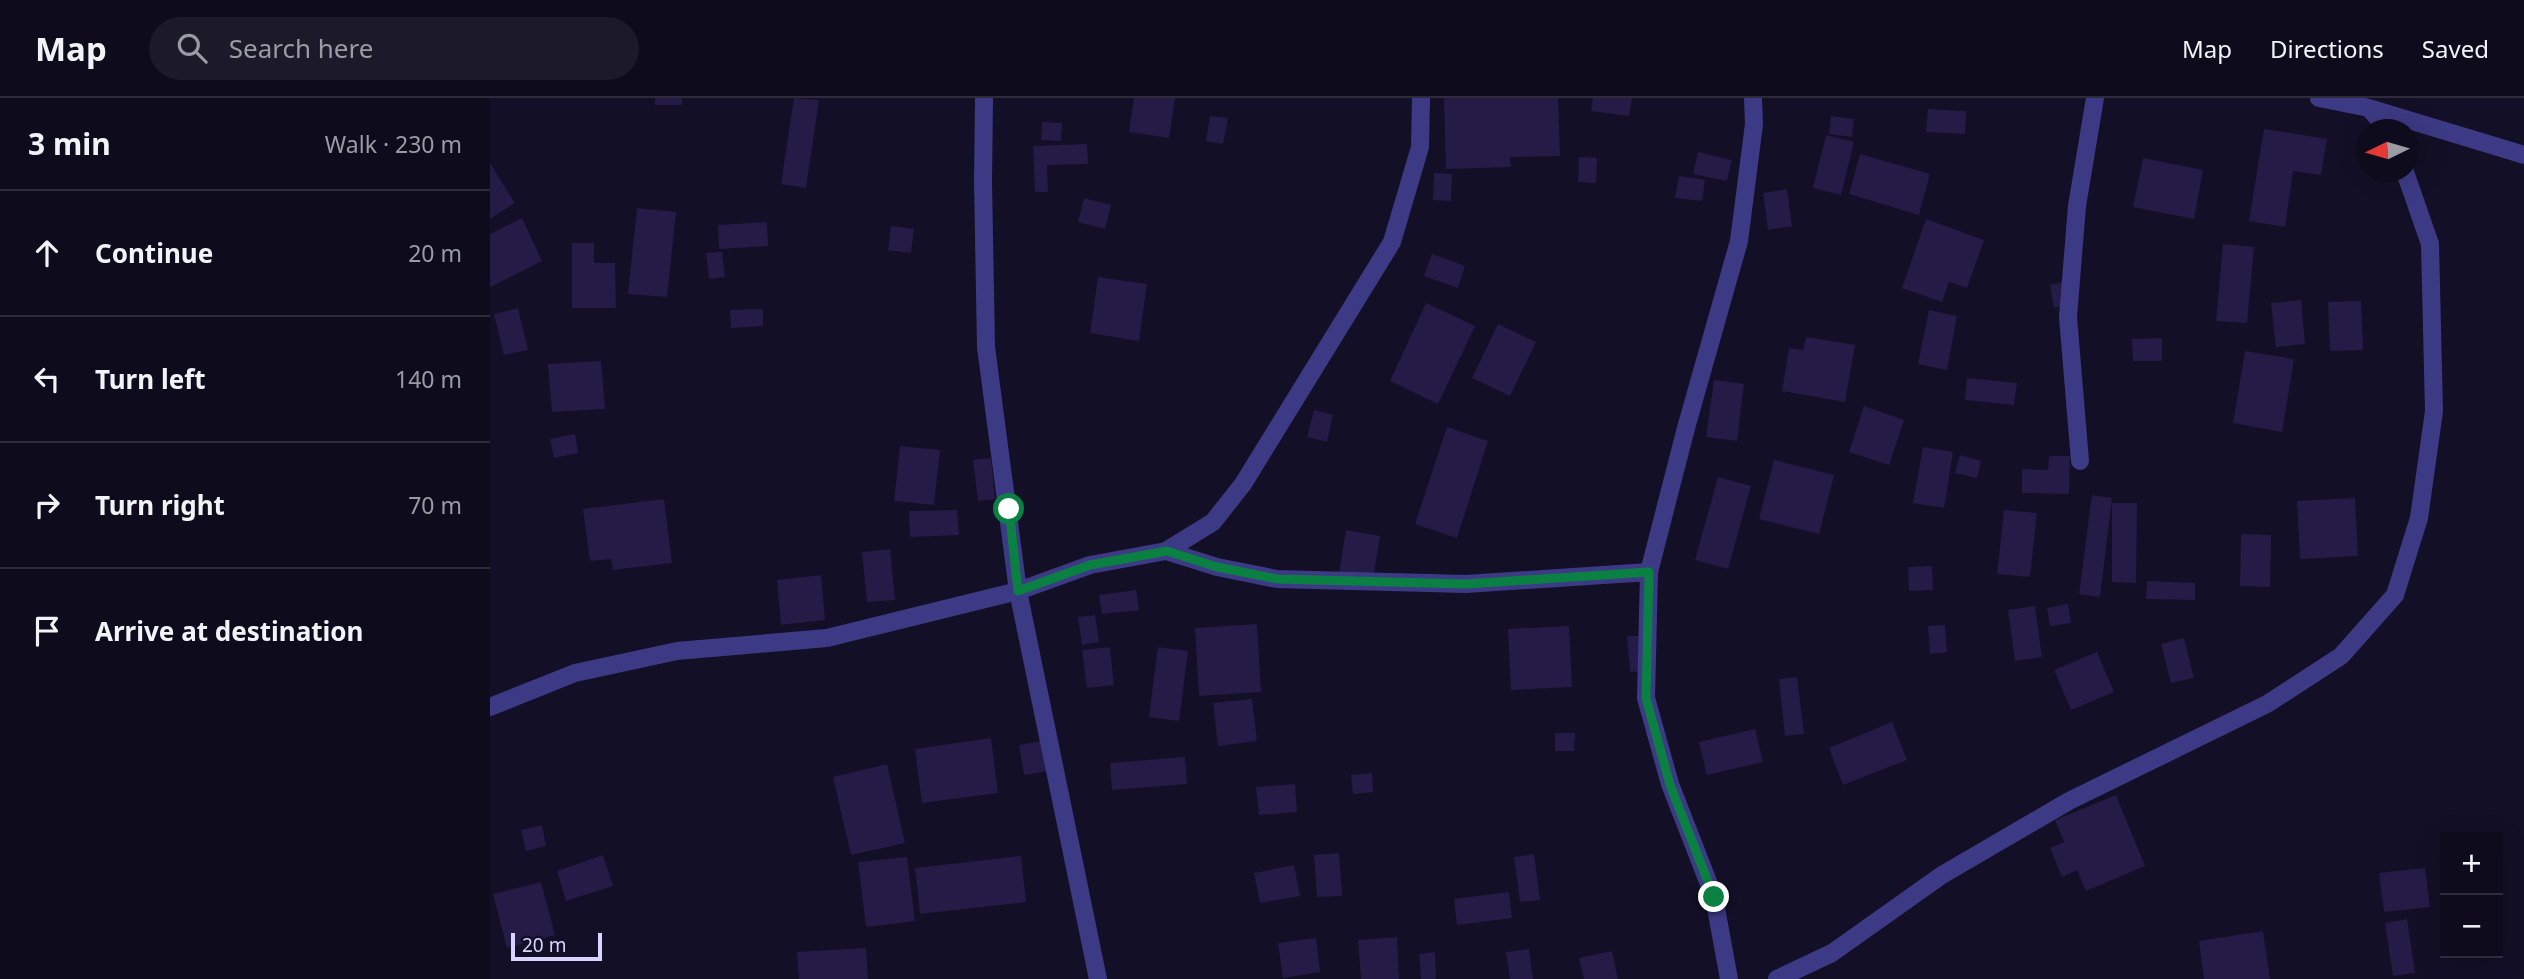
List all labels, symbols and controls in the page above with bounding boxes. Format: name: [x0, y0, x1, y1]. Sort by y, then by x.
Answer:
search box: [149, 17, 639, 80]
text: Map: [35, 26, 107, 71]
icon: search: [173, 29, 211, 67]
text: Search here: [229, 30, 373, 66]
text: Map: [2182, 32, 2232, 65]
text: Directions: [2270, 32, 2384, 65]
text: Saved: [2422, 32, 2489, 65]
north arrow: [2356, 119, 2419, 182]
text: 3 min: [28, 123, 111, 164]
text: Walk · 230 m: [325, 128, 462, 160]
icon: ahead: [28, 234, 66, 272]
text: Continue: [95, 235, 213, 271]
text: 20 m: [408, 237, 462, 269]
icon: left: [28, 360, 66, 398]
text: Turn left: [95, 361, 206, 397]
text: 140 m: [395, 363, 462, 395]
icon: right: [28, 486, 66, 524]
text: Turn right: [95, 487, 225, 523]
text: 70 m: [408, 489, 462, 521]
route start: [993, 493, 1024, 524]
icon: arrive: [28, 612, 66, 650]
text: Arrive at destination: [95, 613, 364, 649]
map controls: [2440, 832, 2503, 958]
button: +: [2440, 832, 2503, 895]
route end: [1698, 881, 1729, 912]
button: −: [2440, 895, 2503, 958]
scale bar: [511, 930, 602, 962]
text: 20 m: [522, 932, 566, 958]

